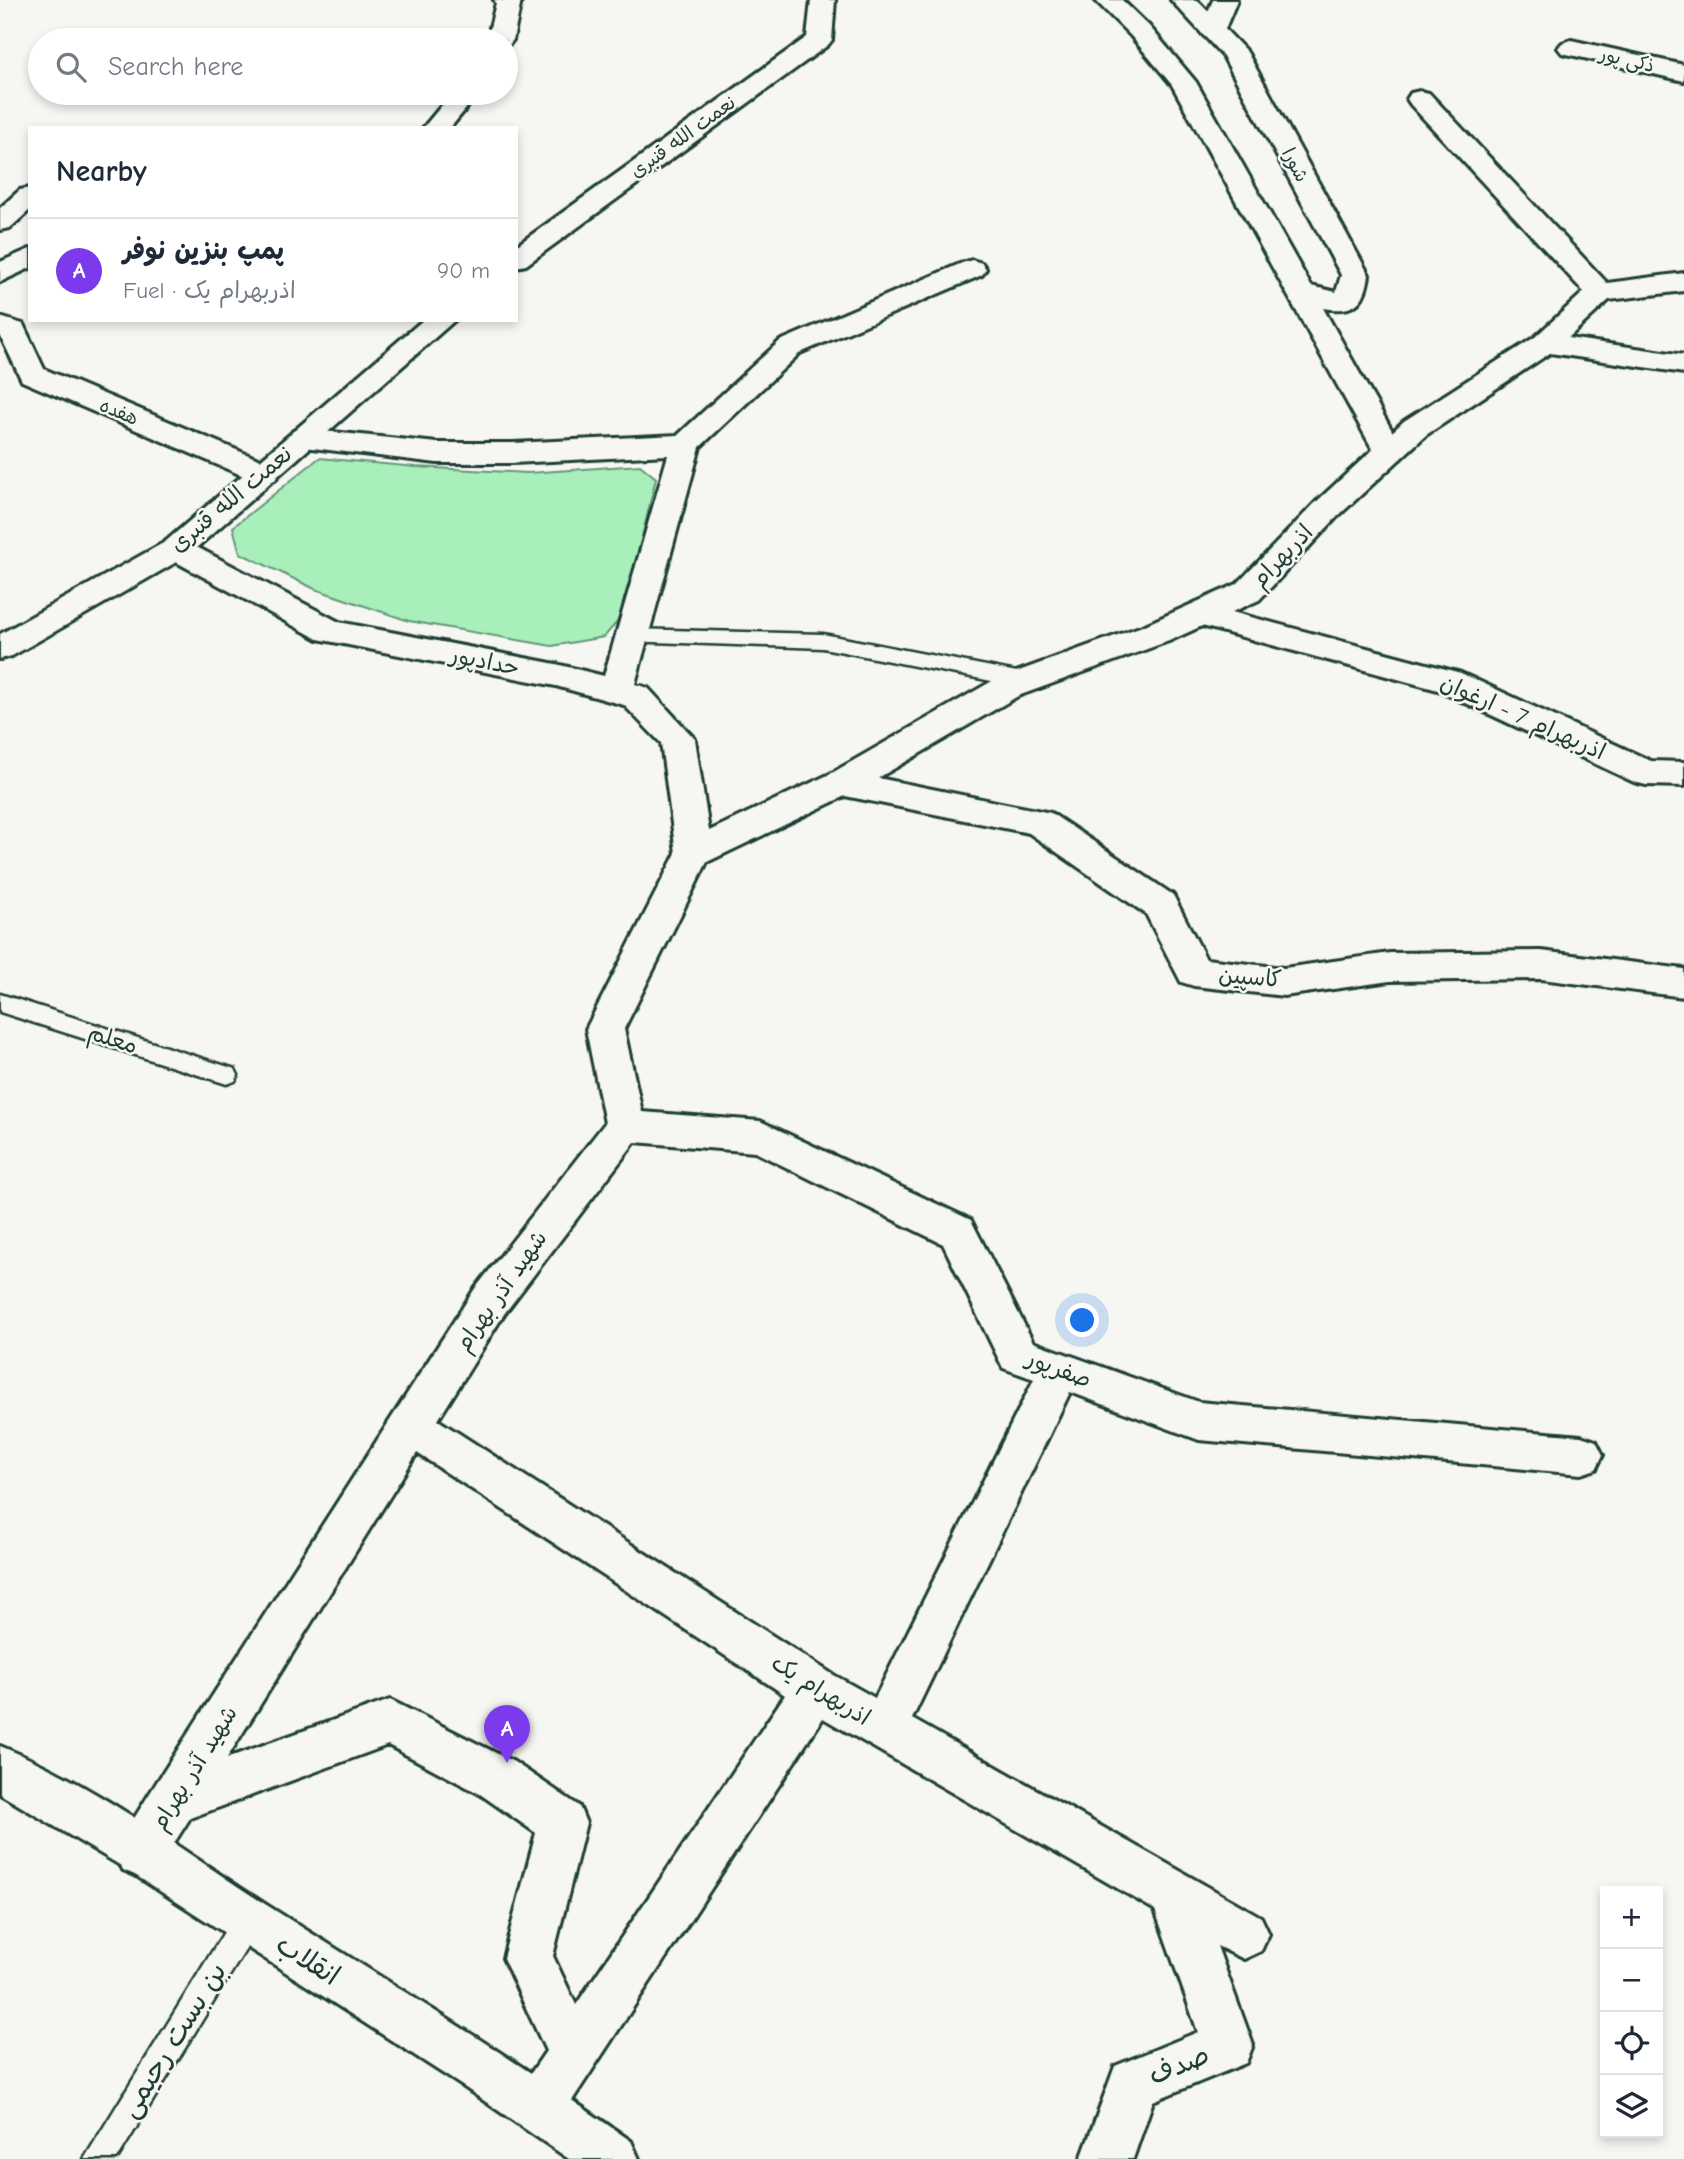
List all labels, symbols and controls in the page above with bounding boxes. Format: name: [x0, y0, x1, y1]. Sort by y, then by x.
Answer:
search box: [28, 28, 518, 105]
street label: ذکی پور: [1595, 43, 1657, 78]
icon: search: [52, 48, 90, 86]
text: Search here: [108, 52, 243, 82]
street label: نعمت الله قنبری: [626, 91, 740, 183]
street label: شورا: [1277, 144, 1313, 186]
text: Nearby: [56, 154, 147, 189]
text: پمپ بنزین نوفر: [123, 236, 284, 266]
text: A: [73, 257, 85, 284]
text: 90 m: [437, 257, 490, 284]
text: Fuel · اذربهرام یک: [123, 277, 296, 304]
street label: هفده: [96, 394, 142, 430]
street label: نعمت الله قنبری: [164, 440, 298, 558]
street label: اذربهرام: [1246, 519, 1321, 596]
street label: حدادپور: [446, 641, 520, 682]
street label: اذربهرام 7 - ارغوان: [1435, 669, 1610, 769]
street label: کاسپین: [1217, 961, 1283, 994]
street label: معلم: [84, 1018, 141, 1063]
street label: شهید آذر بهرام: [449, 1225, 556, 1359]
your location: [1065, 1303, 1099, 1337]
street label: صفرپور: [1021, 1344, 1095, 1395]
street label: اذربهرام یک: [764, 1649, 875, 1734]
street label: شهید آذر بهرام: [145, 1701, 246, 1837]
pin: A: [484, 1705, 530, 1763]
map controls: [1600, 1886, 1663, 2138]
button: +: [1600, 1886, 1663, 1949]
street label: انقلاب: [270, 1928, 346, 1993]
button: −: [1600, 1949, 1663, 2012]
street label: بن بست رحیمی: [113, 1957, 234, 2124]
button: locate: [1600, 2012, 1663, 2075]
street label: صدف: [1144, 2038, 1214, 2092]
button: layers: [1600, 2075, 1663, 2138]

